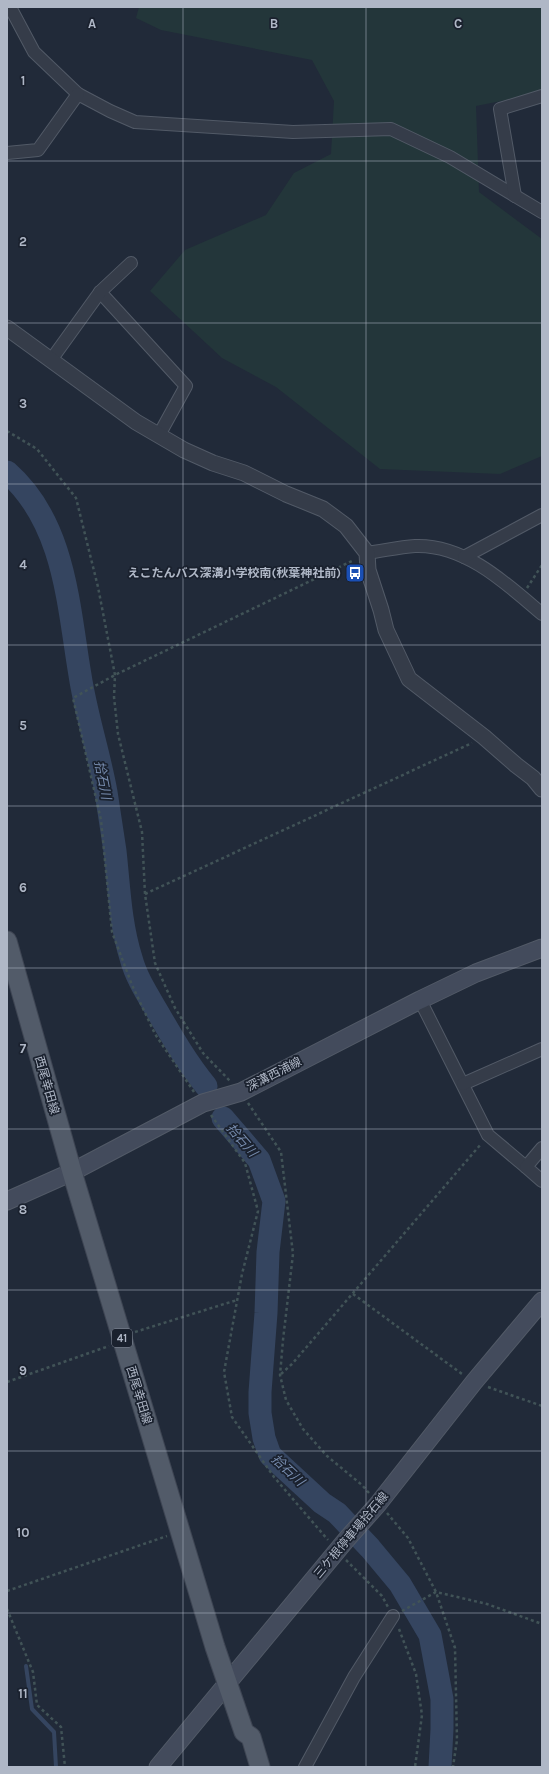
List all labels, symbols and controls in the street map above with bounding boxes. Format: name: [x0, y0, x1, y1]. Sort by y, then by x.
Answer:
text: A: [88, 16, 96, 31]
text: B: [270, 16, 278, 31]
text: C: [454, 16, 462, 31]
text: 1: [21, 73, 25, 88]
text: 2: [19, 234, 27, 249]
text: 3: [19, 396, 27, 411]
text: 4: [19, 557, 27, 572]
bus stop icon: えこたんバス深溝小学校南(秋葉神社前): [344, 562, 366, 584]
place label: えこたんバス深溝小学校南(秋葉神社前): [127, 566, 341, 580]
text: 5: [19, 718, 27, 733]
water label: 拾石川: [92, 759, 114, 803]
text: 6: [19, 880, 27, 895]
text: 7: [20, 1041, 27, 1056]
street label: 西尾幸田線: [32, 1054, 62, 1116]
street label: 深溝西浦線: [244, 1054, 304, 1094]
water label: 拾石川: [224, 1120, 262, 1161]
text: 8: [19, 1202, 27, 1217]
road number: 41: [112, 1329, 132, 1347]
text: 9: [19, 1363, 27, 1378]
street label: 西尾幸田線: [124, 1364, 154, 1426]
water label: 拾石川: [269, 1451, 309, 1490]
street label: 三ケ根停車場拾石線: [311, 1489, 391, 1581]
text: 10: [17, 1525, 29, 1540]
text: 11: [18, 1686, 28, 1701]

